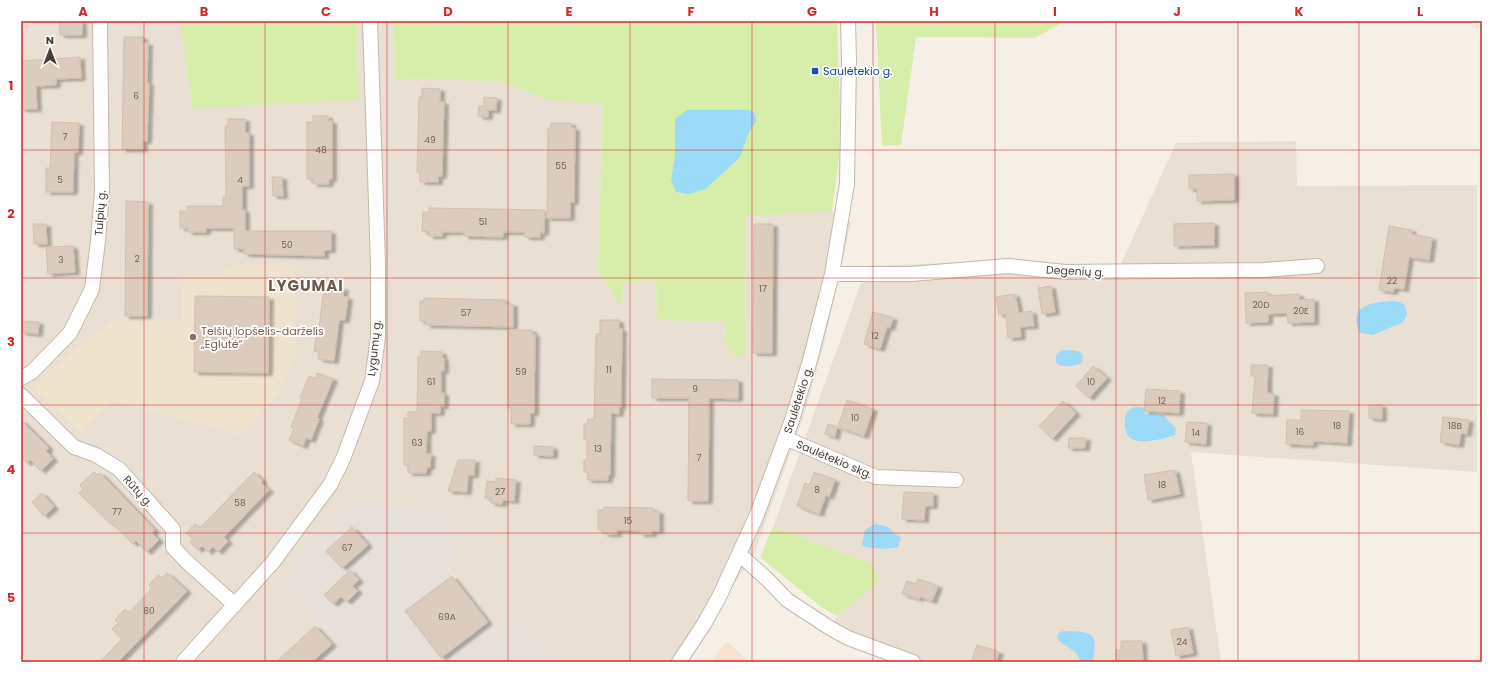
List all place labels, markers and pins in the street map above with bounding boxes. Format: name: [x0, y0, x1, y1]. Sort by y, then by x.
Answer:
place label: Saulėtekio g.: [823, 63, 892, 79]
marker: Saulėtekio g.: [810, 66, 820, 76]
place label: Telšių lopšelis-darželis „Eglutė“: [200, 323, 324, 352]
marker: Telšių lopšelis-darželis „Eglutė“: [188, 332, 198, 342]

